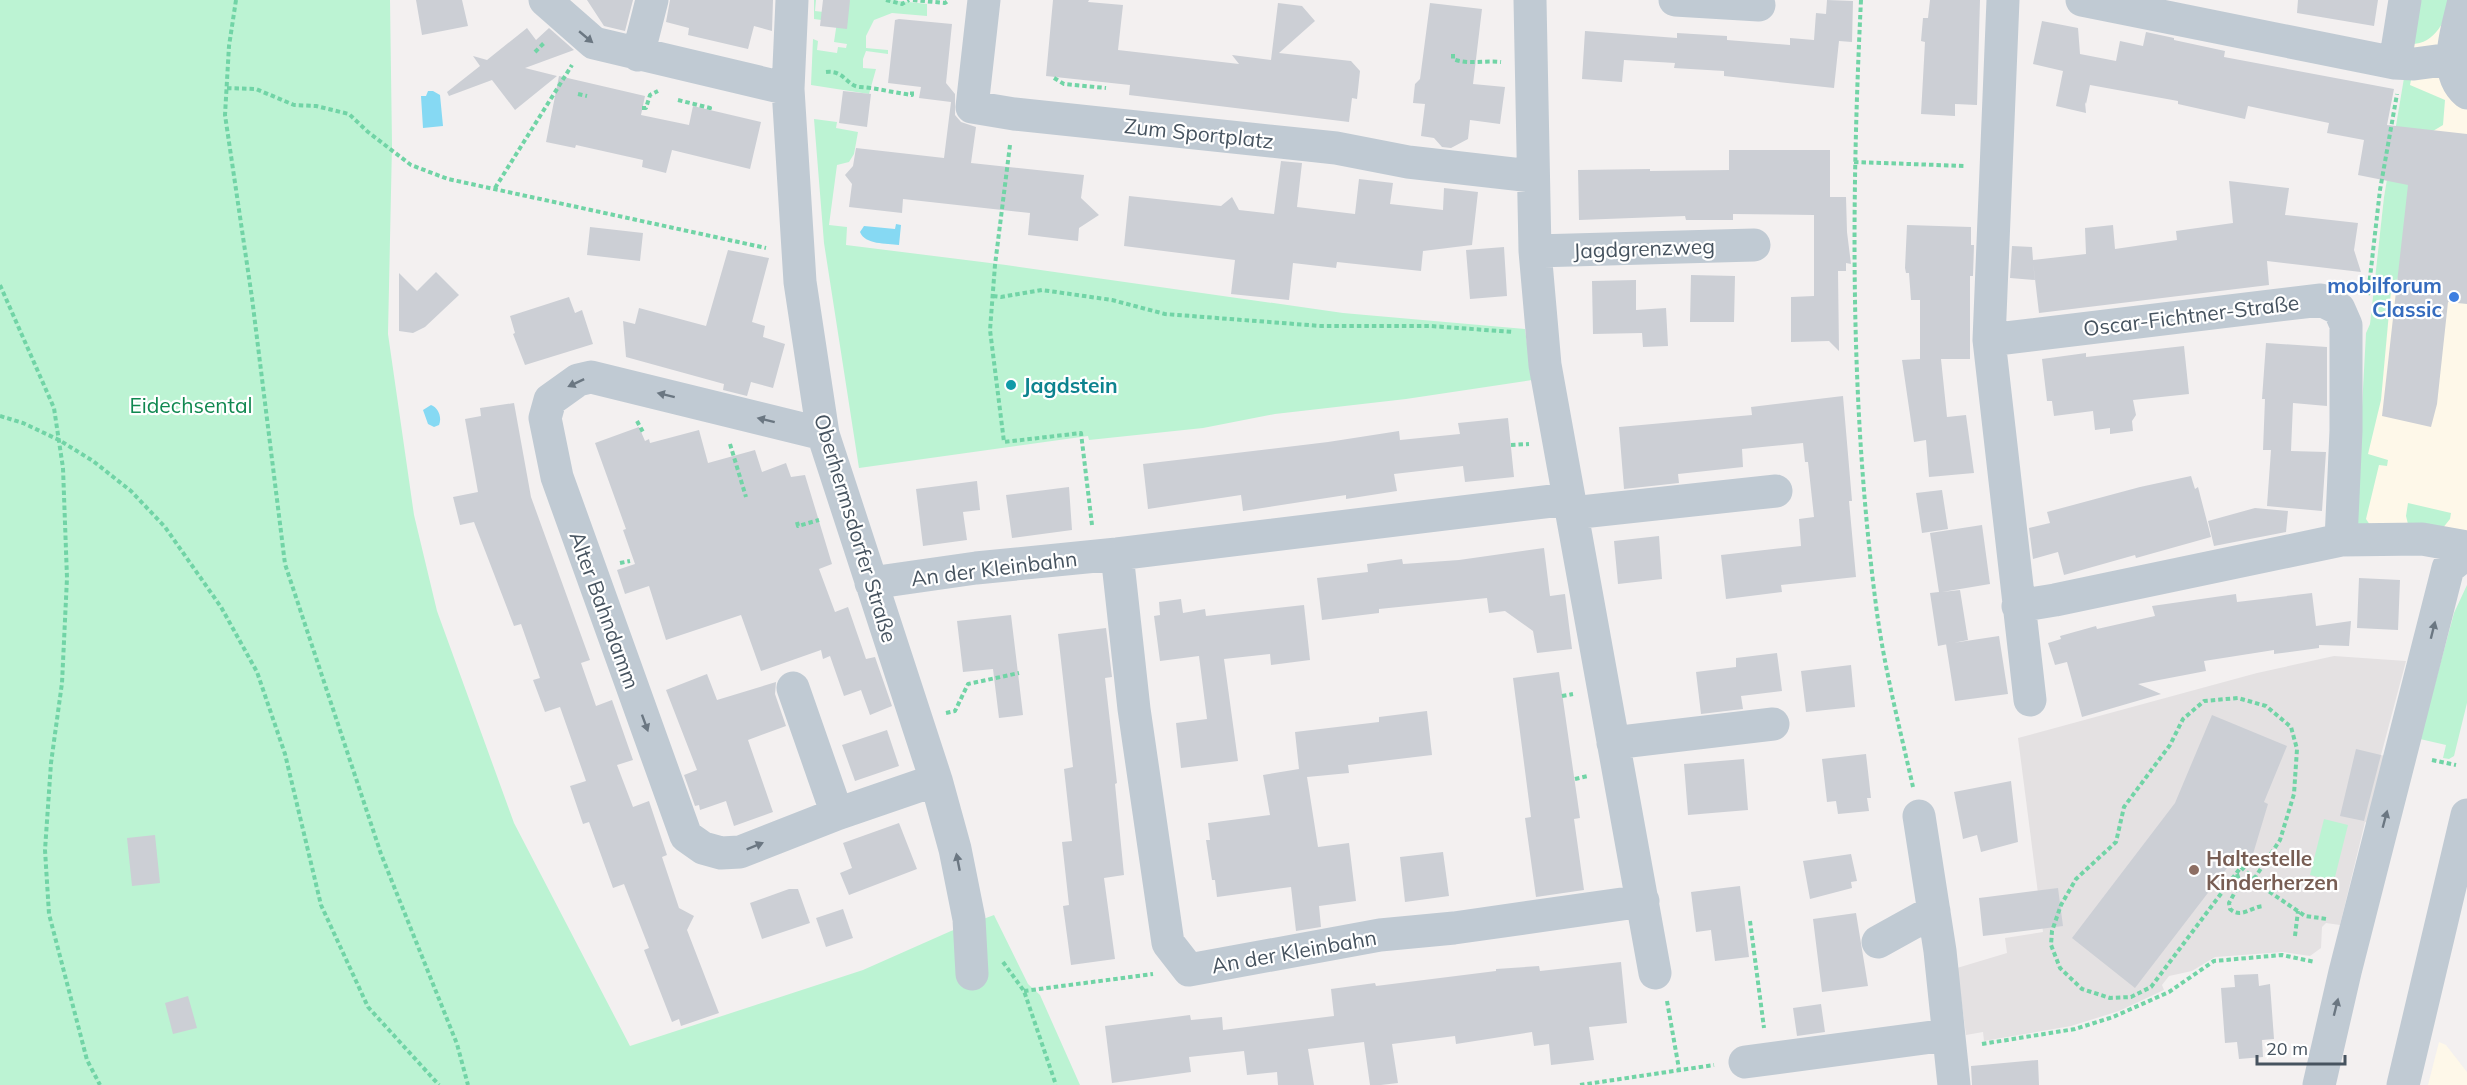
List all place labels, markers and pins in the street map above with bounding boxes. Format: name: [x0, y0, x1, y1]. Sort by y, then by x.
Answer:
place label: mobilforum Classic: [2327, 272, 2442, 322]
marker: mobilforum Classic: [2447, 290, 2461, 304]
place label: Jagdstein: [1023, 372, 1118, 398]
marker: Jagdstein: [1004, 378, 1018, 392]
place label: Haltestelle Kinderherzen: [2206, 845, 2338, 895]
marker: Haltestelle Kinderherzen: [2187, 863, 2201, 877]

